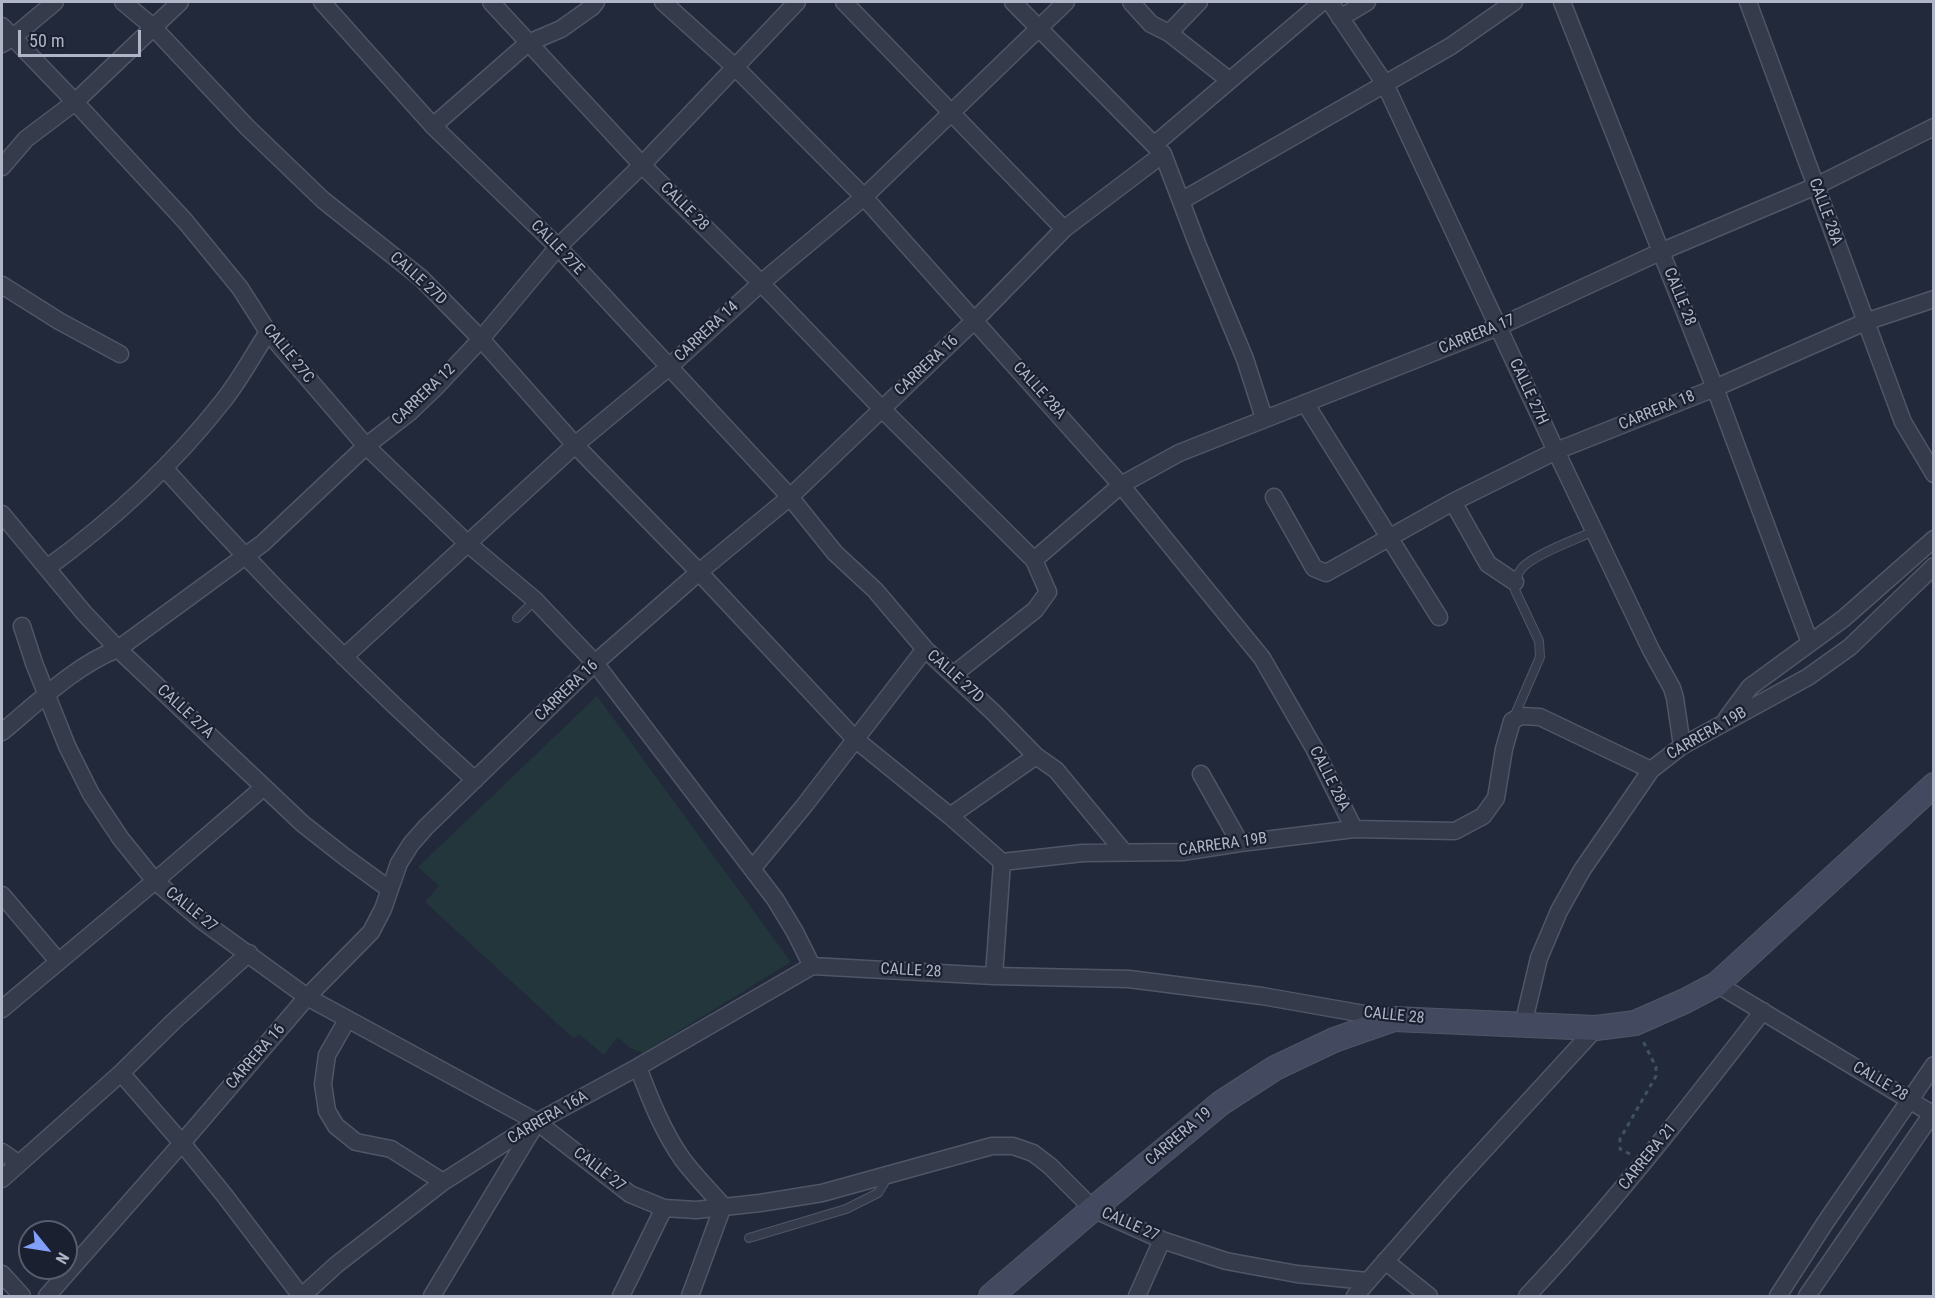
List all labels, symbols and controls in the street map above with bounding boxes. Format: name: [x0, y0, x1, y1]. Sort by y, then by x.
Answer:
scale bar: [21, 18, 144, 56]
text: 50 m: [29, 30, 64, 51]
street label: CALLE 28A: [1804, 176, 1846, 248]
street label: CALLE 28: [656, 179, 712, 235]
street label: CALLE 27E: [526, 217, 588, 279]
street label: CALLE 27D: [386, 248, 450, 310]
street label: CALLE 28: [1659, 265, 1699, 329]
street label: CARRERA 14: [671, 298, 743, 366]
street label: CARRERA 17: [1436, 311, 1518, 359]
street label: CALLE 27C: [259, 321, 317, 387]
street label: CARRERA 16: [891, 332, 963, 400]
street label: CALLE 27H: [1504, 356, 1552, 428]
street label: CALLE 28A: [1008, 359, 1070, 423]
street label: CARRERA 12: [388, 360, 460, 430]
street label: CARRERA 18: [1616, 387, 1698, 435]
street label: CALLE 27D: [923, 646, 987, 708]
street label: CARRERA 16: [531, 656, 603, 726]
street label: CALLE 27A: [153, 681, 217, 743]
street label: CARRERA 19B: [1664, 703, 1750, 765]
street label: CALLE 28A: [1305, 743, 1353, 815]
street label: CARRERA 19B: [1178, 829, 1268, 861]
street label: CALLE 27: [161, 883, 221, 937]
street label: CALLE 28: [880, 960, 942, 982]
street label: CALLE 28: [1363, 1003, 1425, 1029]
street label: CARRERA 16: [222, 1020, 290, 1094]
street label: CALLE 28: [1849, 1058, 1911, 1106]
street label: CARRERA 16A: [504, 1087, 592, 1149]
street label: CARRERA 19: [1142, 1104, 1216, 1170]
street label: CARRERA 21: [1615, 1120, 1681, 1194]
street label: CALLE 27: [569, 1144, 629, 1196]
street label: CALLE 27: [1098, 1204, 1162, 1246]
north arrow: [18, 1220, 78, 1280]
text: N: [52, 1249, 73, 1267]

